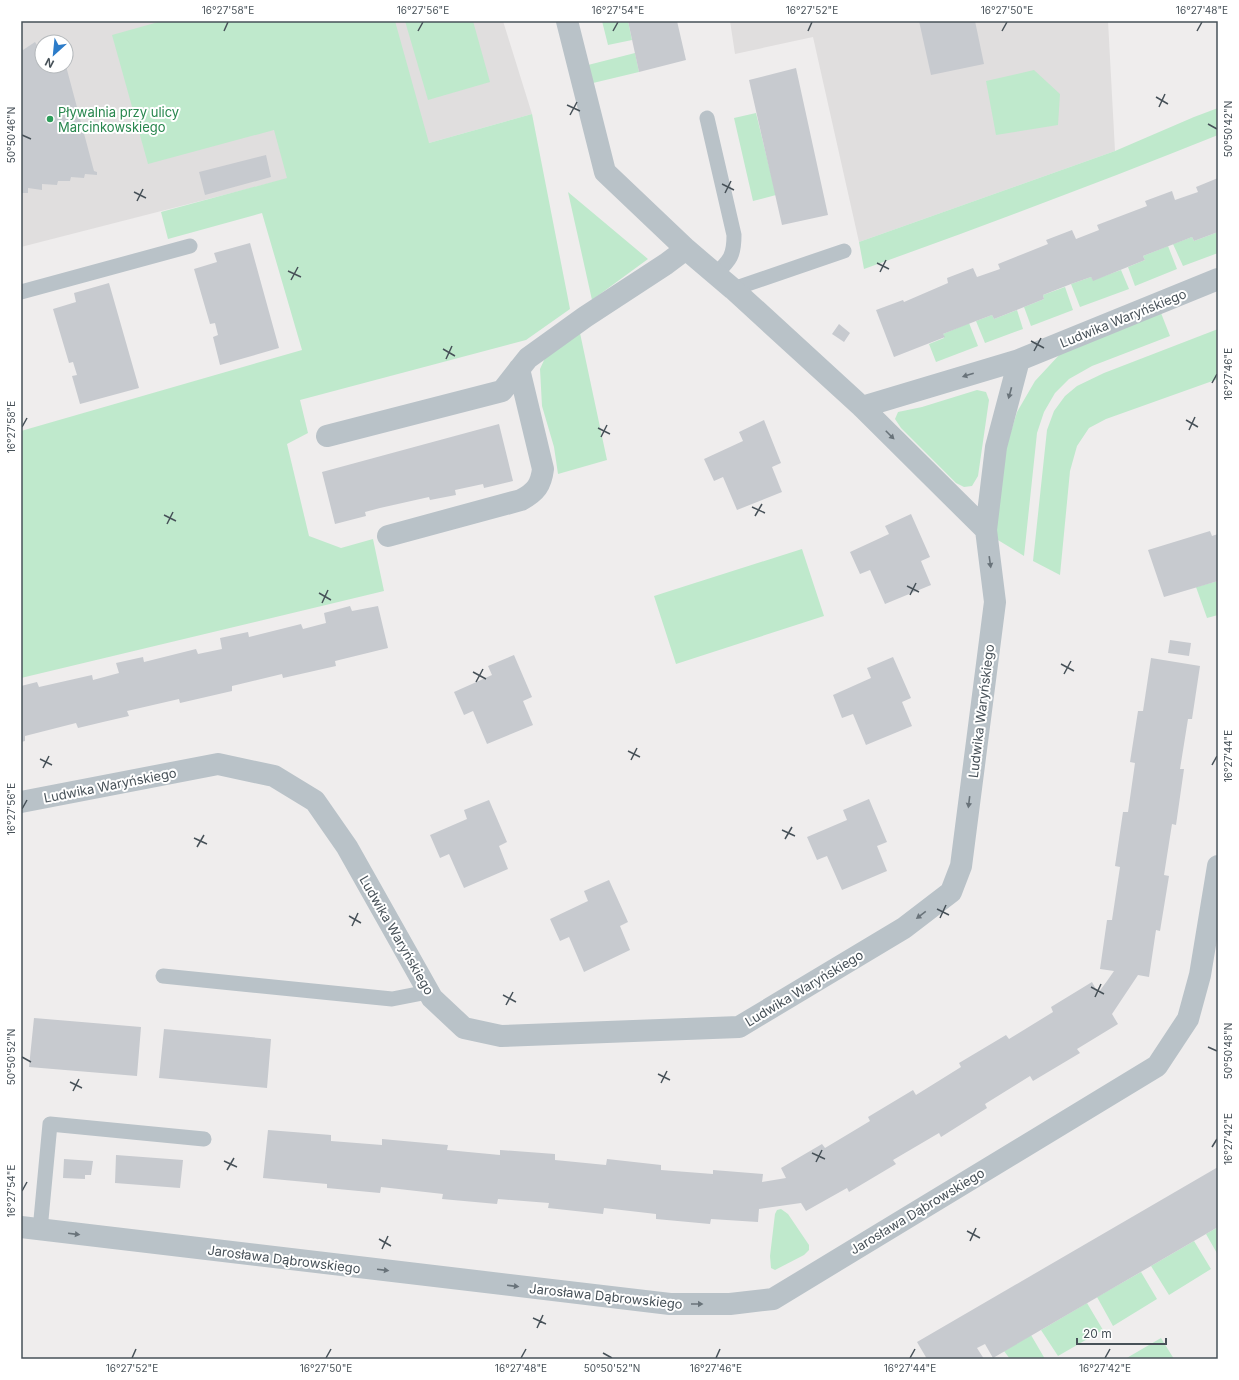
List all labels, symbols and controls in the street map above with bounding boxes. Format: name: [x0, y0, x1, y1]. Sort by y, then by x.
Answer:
text: 16°27'58"E: [202, 4, 254, 16]
text: 16°27'56"E: [397, 4, 449, 16]
text: 16°27'54"E: [592, 4, 644, 16]
text: 16°27'52"E: [786, 4, 838, 16]
text: 16°27'50"E: [981, 4, 1033, 16]
text: 16°27'48"E: [1176, 4, 1228, 16]
north arrow: [34, 34, 74, 74]
text: N: [43, 55, 56, 71]
text: 50°50'42"N: [1222, 101, 1234, 157]
place label: Pływalnia przy ulicy Marcinkowskiego: [58, 104, 179, 135]
text: 50°50'46"N: [5, 107, 17, 163]
marker: Pływalnia przy ulicy Marcinkowskiego: [45, 114, 55, 124]
street label: Ludwika Waryńskiego: [1057, 285, 1189, 351]
text: 16°27'46"E: [1222, 348, 1234, 400]
one-way arrow: [962, 372, 974, 378]
one-way arrow: [1007, 387, 1013, 399]
text: 16°27'58"E: [5, 401, 17, 453]
one-way arrow: [885, 430, 894, 440]
one-way arrow: [987, 556, 993, 568]
street label: Ludwika Waryńskiego: [965, 643, 997, 779]
text: 16°27'44"E: [1222, 730, 1234, 782]
street label: Ludwika Waryńskiego: [42, 764, 178, 806]
text: 16°27'56"E: [5, 783, 17, 835]
one-way arrow: [966, 796, 972, 808]
street label: Ludwika Waryńskiego: [356, 873, 438, 998]
one-way arrow: [916, 911, 926, 919]
street label: Ludwika Waryńskiego: [742, 946, 866, 1030]
text: 50°50'48"N: [1222, 1023, 1234, 1079]
text: 50°50'52"N: [5, 1029, 17, 1085]
text: 16°27'42"E: [1222, 1113, 1234, 1165]
street label: Jarosława Dąbrowskiego: [847, 1164, 987, 1258]
text: 16°27'54"E: [5, 1165, 17, 1217]
one-way arrow: [68, 1230, 80, 1237]
street label: Jarosława Dąbrowskiego: [207, 1242, 362, 1276]
one-way arrow: [377, 1267, 390, 1273]
street label: Jarosława Dąbrowskiego: [529, 1280, 684, 1312]
one-way arrow: [507, 1282, 519, 1289]
one-way arrow: [691, 1301, 704, 1307]
scale bar: [1077, 1320, 1166, 1346]
text: 20 m: [1083, 1326, 1112, 1341]
text: 16°27'52"E: [106, 1362, 158, 1374]
text: 16°27'50"E: [300, 1362, 352, 1374]
text: 16°27'48"E: [495, 1362, 547, 1374]
text: 50°50'52"N: [584, 1362, 640, 1374]
text: 16°27'46"E: [690, 1362, 742, 1374]
text: 16°27'44"E: [884, 1362, 936, 1374]
text: 16°27'42"E: [1079, 1362, 1131, 1374]

